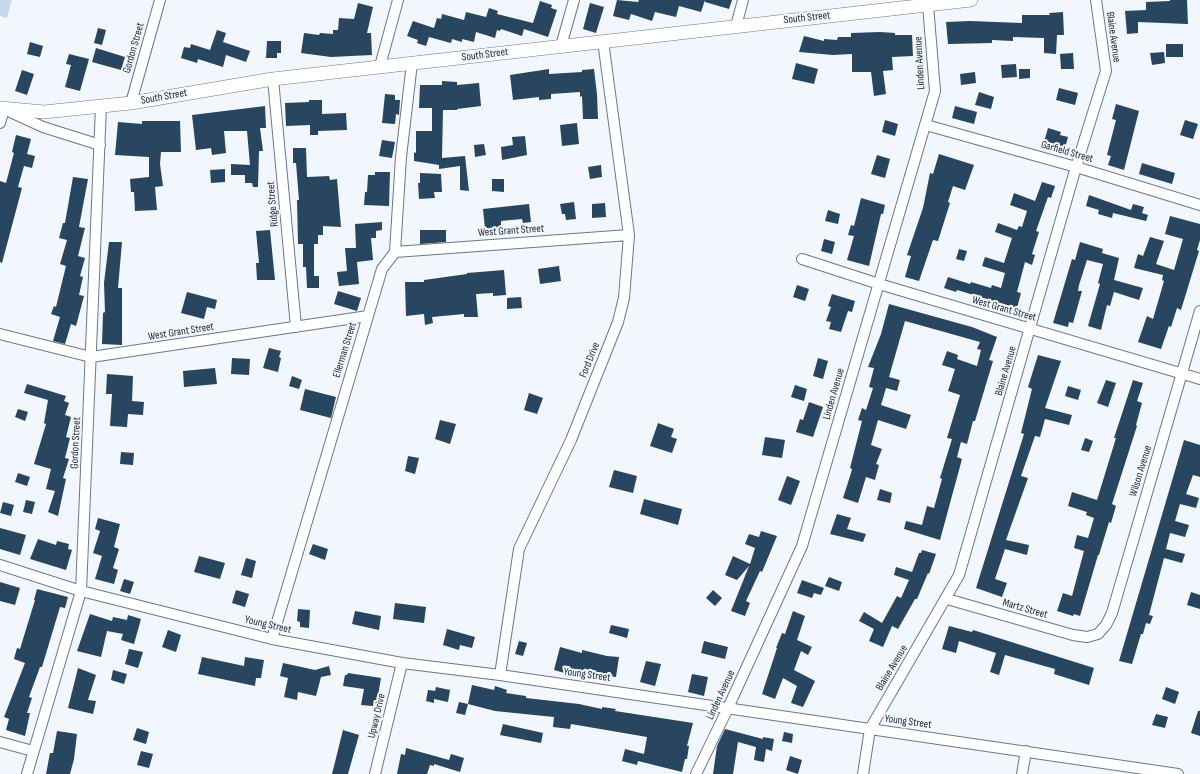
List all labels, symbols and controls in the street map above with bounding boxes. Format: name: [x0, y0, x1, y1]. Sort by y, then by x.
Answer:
street label: South Street: [783, 9, 831, 27]
street label: Blaine Avenue: [1103, 11, 1123, 63]
street label: Gordon Street: [121, 21, 147, 75]
street label: Linden Avenue: [912, 36, 928, 90]
street label: South Street: [461, 46, 509, 64]
street label: South Street: [140, 86, 188, 108]
street label: Garfield Street: [1039, 138, 1095, 166]
street label: Ridge Street: [264, 181, 282, 227]
street label: West Grant Street: [477, 222, 545, 240]
street label: West Grant Street: [970, 294, 1038, 324]
street label: West Grant Street: [147, 320, 215, 344]
street label: Ellerman Street: [330, 321, 360, 379]
street label: Ford Drive: [577, 340, 603, 380]
street label: Blaine Avenue: [993, 345, 1019, 397]
street label: Linden Avenue: [820, 367, 848, 421]
street label: Gordon Street: [68, 417, 84, 469]
street label: Wilson Avenue: [1127, 444, 1155, 498]
street label: Martz Street: [1001, 596, 1049, 622]
street label: Young Street: [243, 613, 293, 637]
street label: Blaine Avenue: [873, 643, 911, 693]
street label: Young Street: [563, 665, 611, 685]
street label: Linden Avenue: [704, 668, 738, 722]
street label: Upway Drive: [365, 692, 389, 740]
street label: Young Street: [884, 712, 932, 732]

